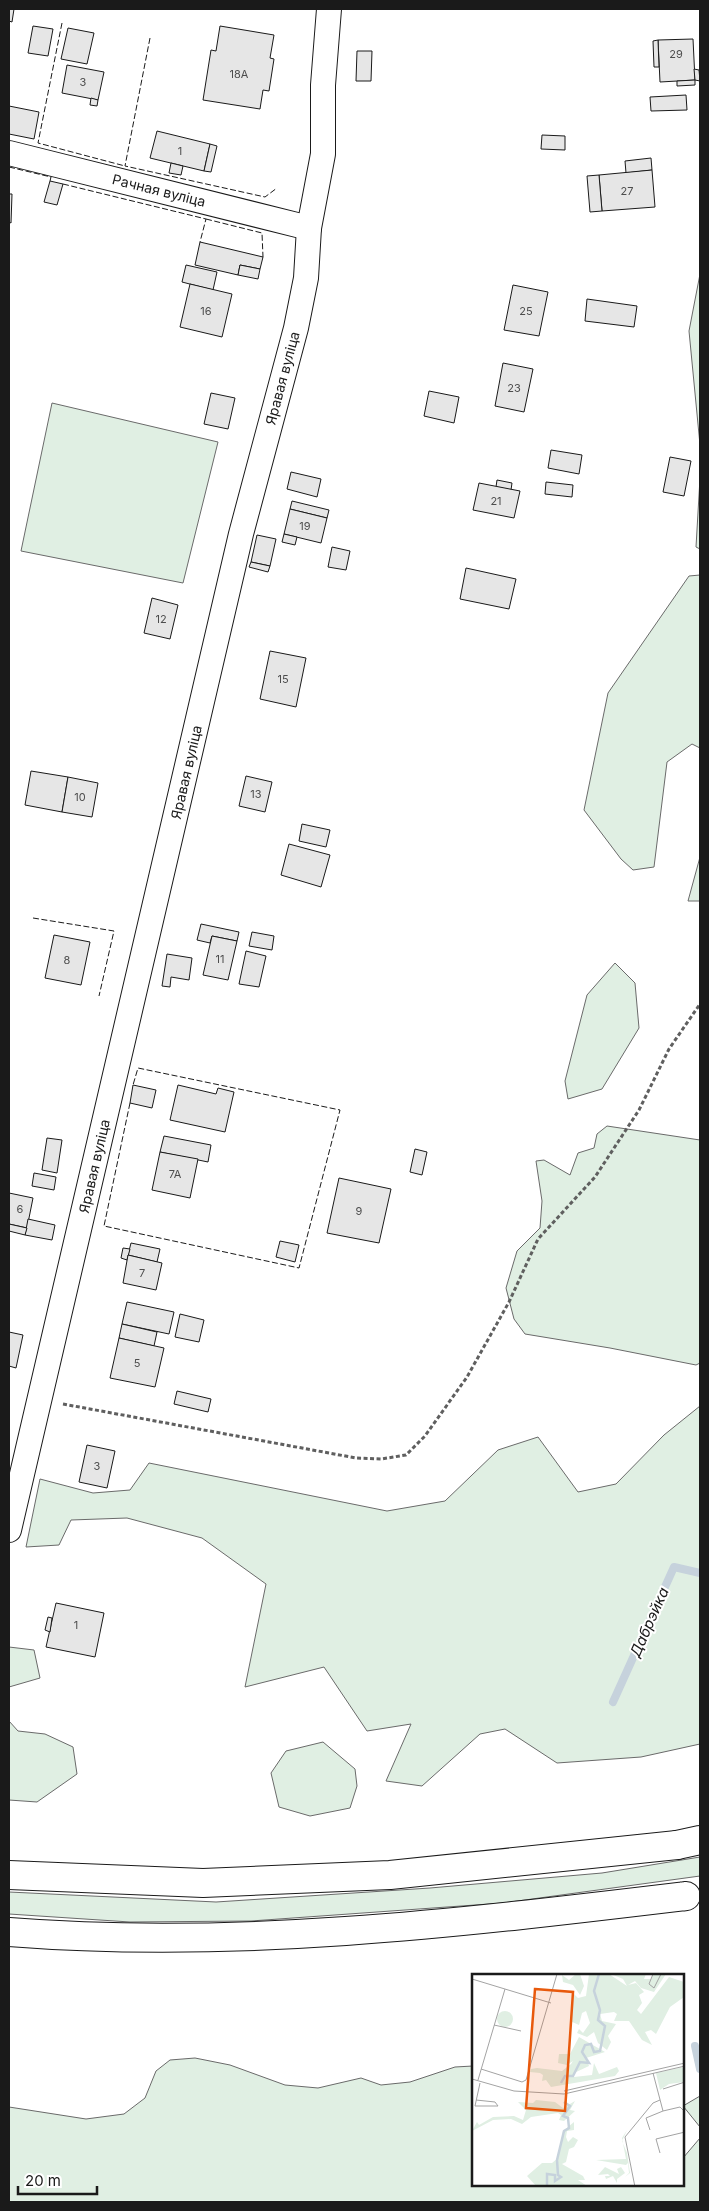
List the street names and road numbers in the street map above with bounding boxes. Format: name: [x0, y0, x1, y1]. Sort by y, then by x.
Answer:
street label: Рачная вуліца: [111, 170, 207, 210]
street label: Яравая вуліца: [261, 330, 303, 426]
street label: Яравая вуліца: [167, 723, 205, 821]
street label: Яравая вуліца: [75, 1117, 113, 1215]

